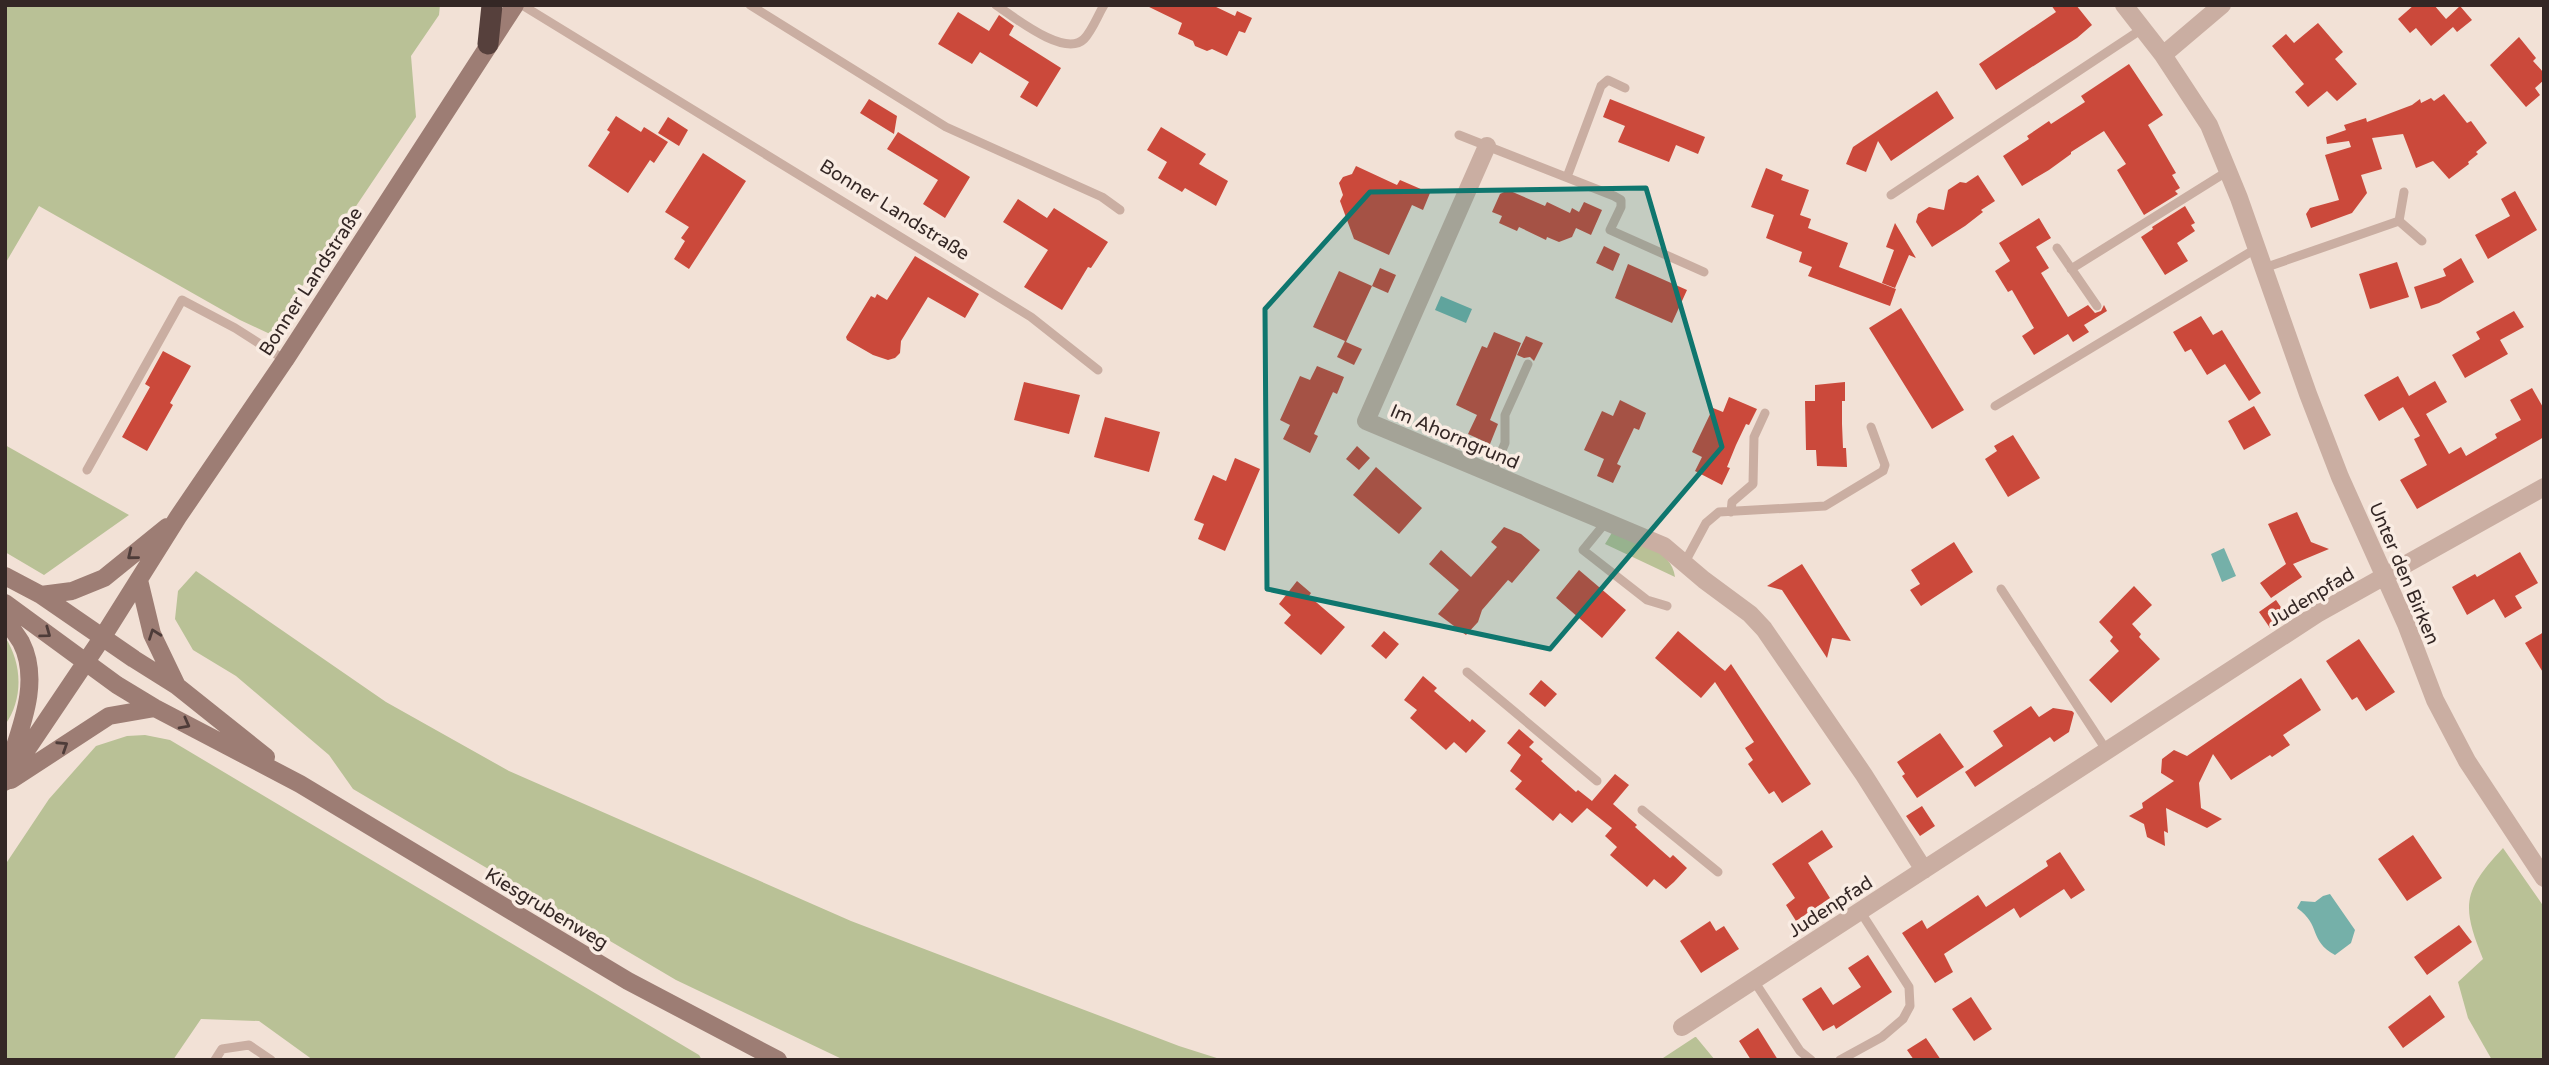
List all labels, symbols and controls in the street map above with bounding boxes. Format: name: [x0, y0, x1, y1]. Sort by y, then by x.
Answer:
street label: Bonner Landstraße: [816, 155, 973, 265]
street label: Bonner Landstraße: [255, 203, 367, 360]
street label: Im Ahorngrund: [1387, 400, 1522, 474]
street label: Unter den Birken: [2364, 499, 2444, 648]
one-way arrow: [128, 546, 140, 559]
street label: Judenpfad: [2265, 563, 2358, 631]
one-way arrow: [38, 625, 50, 637]
one-way arrow: [148, 629, 162, 641]
one-way arrow: [178, 716, 190, 729]
one-way arrow: [55, 742, 68, 755]
street label: Kiesgrubenweg: [481, 863, 612, 954]
street label: Judenpfad: [1784, 871, 1877, 942]

